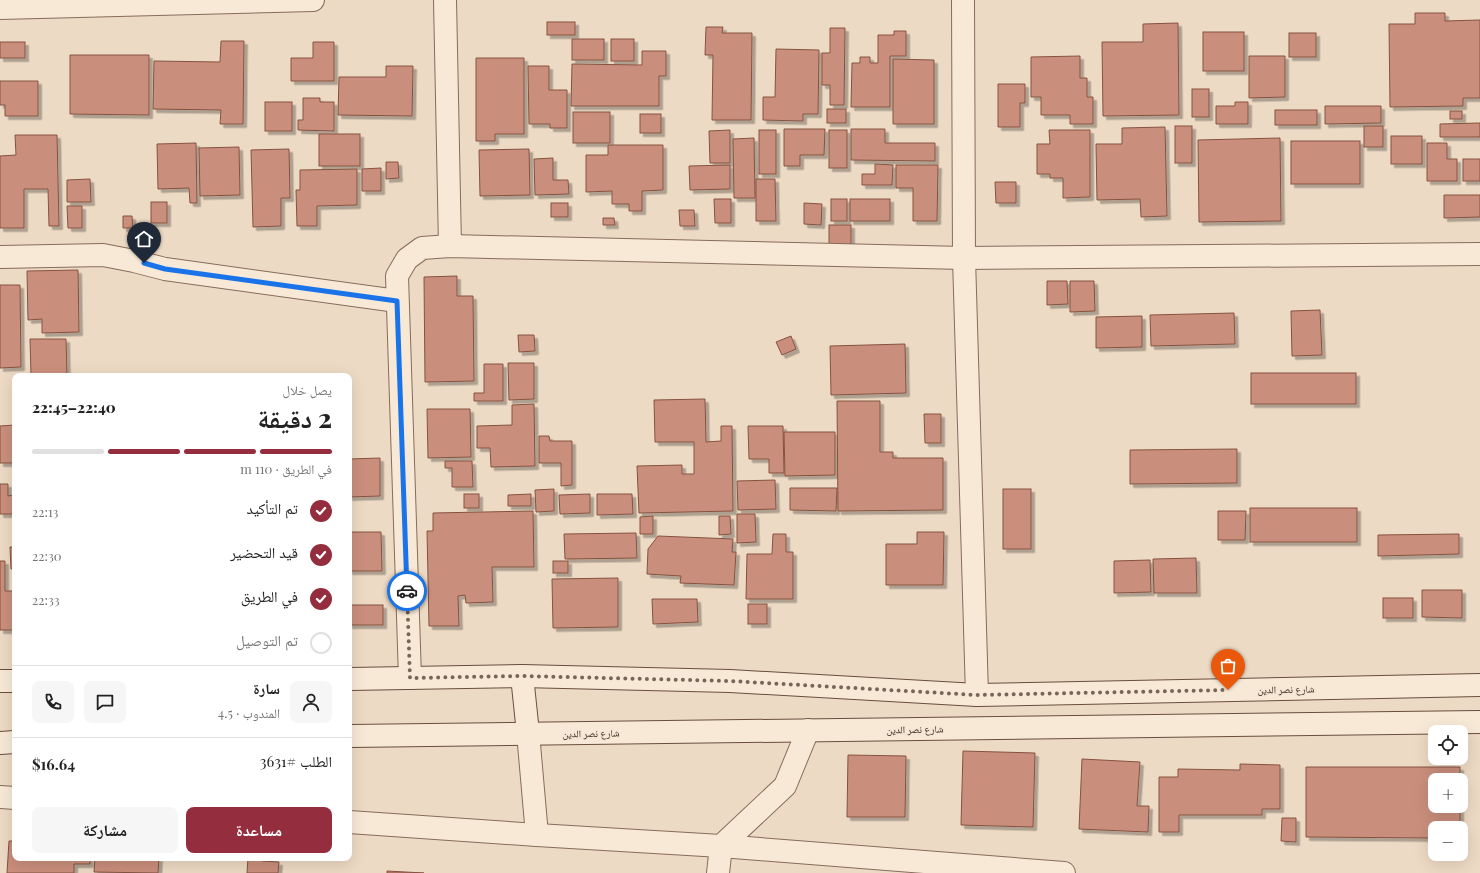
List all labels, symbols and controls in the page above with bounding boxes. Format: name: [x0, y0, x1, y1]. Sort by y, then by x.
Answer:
pin: [127, 222, 161, 263]
icon: home: [133, 228, 155, 250]
text: يصل خلال: [283, 381, 332, 398]
text: 22:40–22:45: [32, 397, 116, 417]
text: 2 دقيقة: [257, 400, 332, 435]
text: في الطريق · 110 m: [240, 460, 332, 477]
text: تم التأكيد: [247, 498, 298, 518]
icon: check: [310, 500, 332, 522]
text: 22:13: [32, 503, 58, 520]
text: قيد التحضير: [230, 542, 298, 562]
icon: check: [310, 544, 332, 566]
text: 22:30: [32, 547, 62, 564]
courier: [387, 571, 427, 611]
icon: car: [396, 580, 418, 602]
text: في الطريق: [241, 586, 298, 606]
icon: check: [310, 588, 332, 610]
text: 22:33: [32, 591, 60, 608]
text: تم التوصيل: [236, 630, 298, 650]
pin: [1211, 649, 1245, 690]
icon: bag: [1217, 655, 1239, 677]
text: سارة: [253, 678, 280, 698]
button: phone: [32, 681, 74, 723]
button: chat: [84, 681, 126, 723]
button: person: [290, 681, 332, 723]
street label: شارع نصر الدين: [1257, 681, 1315, 696]
text: المندوب · 4.5: [218, 704, 280, 721]
street label: شارع نصر الدين: [886, 721, 944, 736]
street label: شارع نصر الدين: [562, 725, 620, 740]
map controls: [1428, 725, 1468, 861]
button: locate: [1428, 725, 1468, 765]
text: الطلب #3631: [260, 751, 332, 771]
text: $16.64: [32, 754, 75, 774]
button: +: [1428, 773, 1468, 813]
button: مشاركة: [32, 807, 178, 853]
button: مساعدة: [186, 807, 332, 853]
button: −: [1428, 821, 1468, 861]

